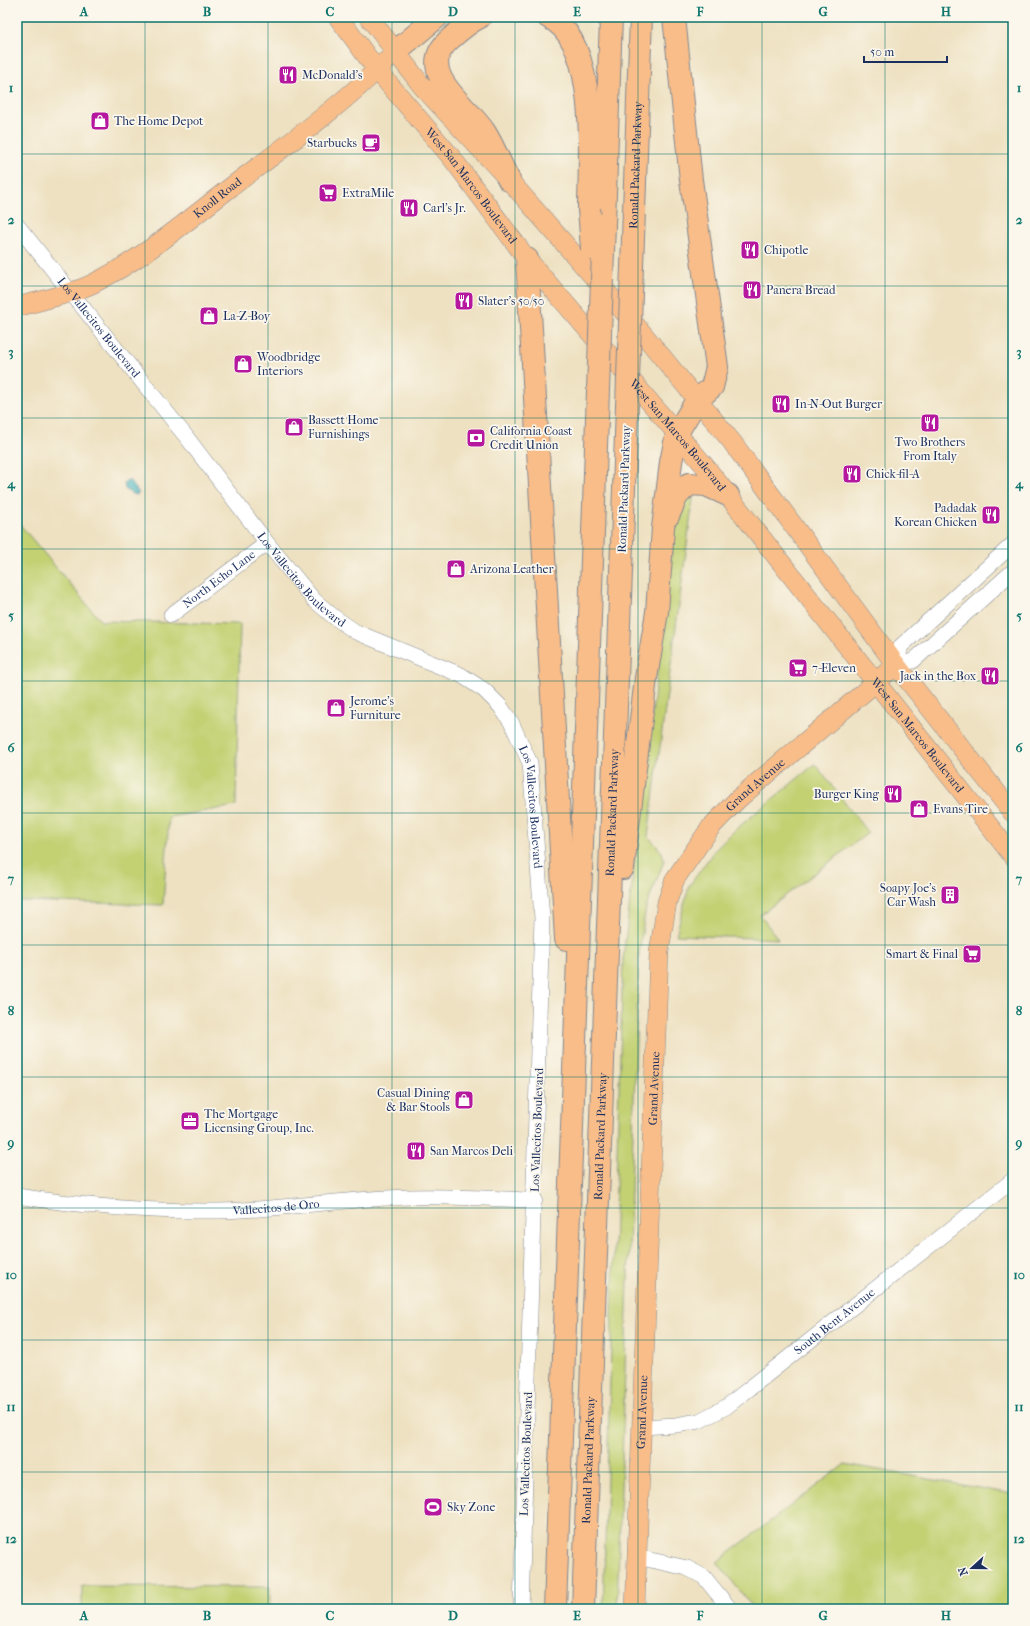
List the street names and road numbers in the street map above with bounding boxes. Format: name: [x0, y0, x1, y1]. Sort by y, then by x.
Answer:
street label: Ronald Packard Parkway: [626, 100, 645, 229]
street label: West San Marcos Boulevard: [422, 124, 520, 247]
street label: Knoll Road: [190, 174, 245, 221]
street label: Los Vallecitos Boulevard: [55, 274, 143, 381]
street label: West San Marcos Boulevard: [626, 376, 729, 494]
street label: Ronald Packard Parkway: [615, 424, 633, 553]
street label: Los Vallecitos Boulevard: [254, 529, 349, 630]
street label: North Echo Lane: [180, 547, 258, 611]
street label: West San Marcos Boulevard: [867, 674, 967, 796]
street label: Los Vallecitos Boulevard: [516, 743, 545, 869]
street label: Ronald Packard Parkway: [603, 748, 621, 877]
street label: Grand Avenue: [723, 755, 788, 814]
street label: Grand Avenue: [646, 1051, 662, 1126]
street label: Los Vallecitos Boulevard: [528, 1067, 546, 1192]
street label: Ronald Packard Parkway: [591, 1072, 610, 1200]
street label: Vallecitos de Oro: [231, 1197, 320, 1218]
street label: South Bent Avenue: [791, 1285, 878, 1357]
street label: Grand Avenue: [634, 1375, 651, 1449]
street label: Los Vallecitos Boulevard: [517, 1391, 535, 1516]
street label: Ronald Packard Parkway: [579, 1395, 598, 1524]

